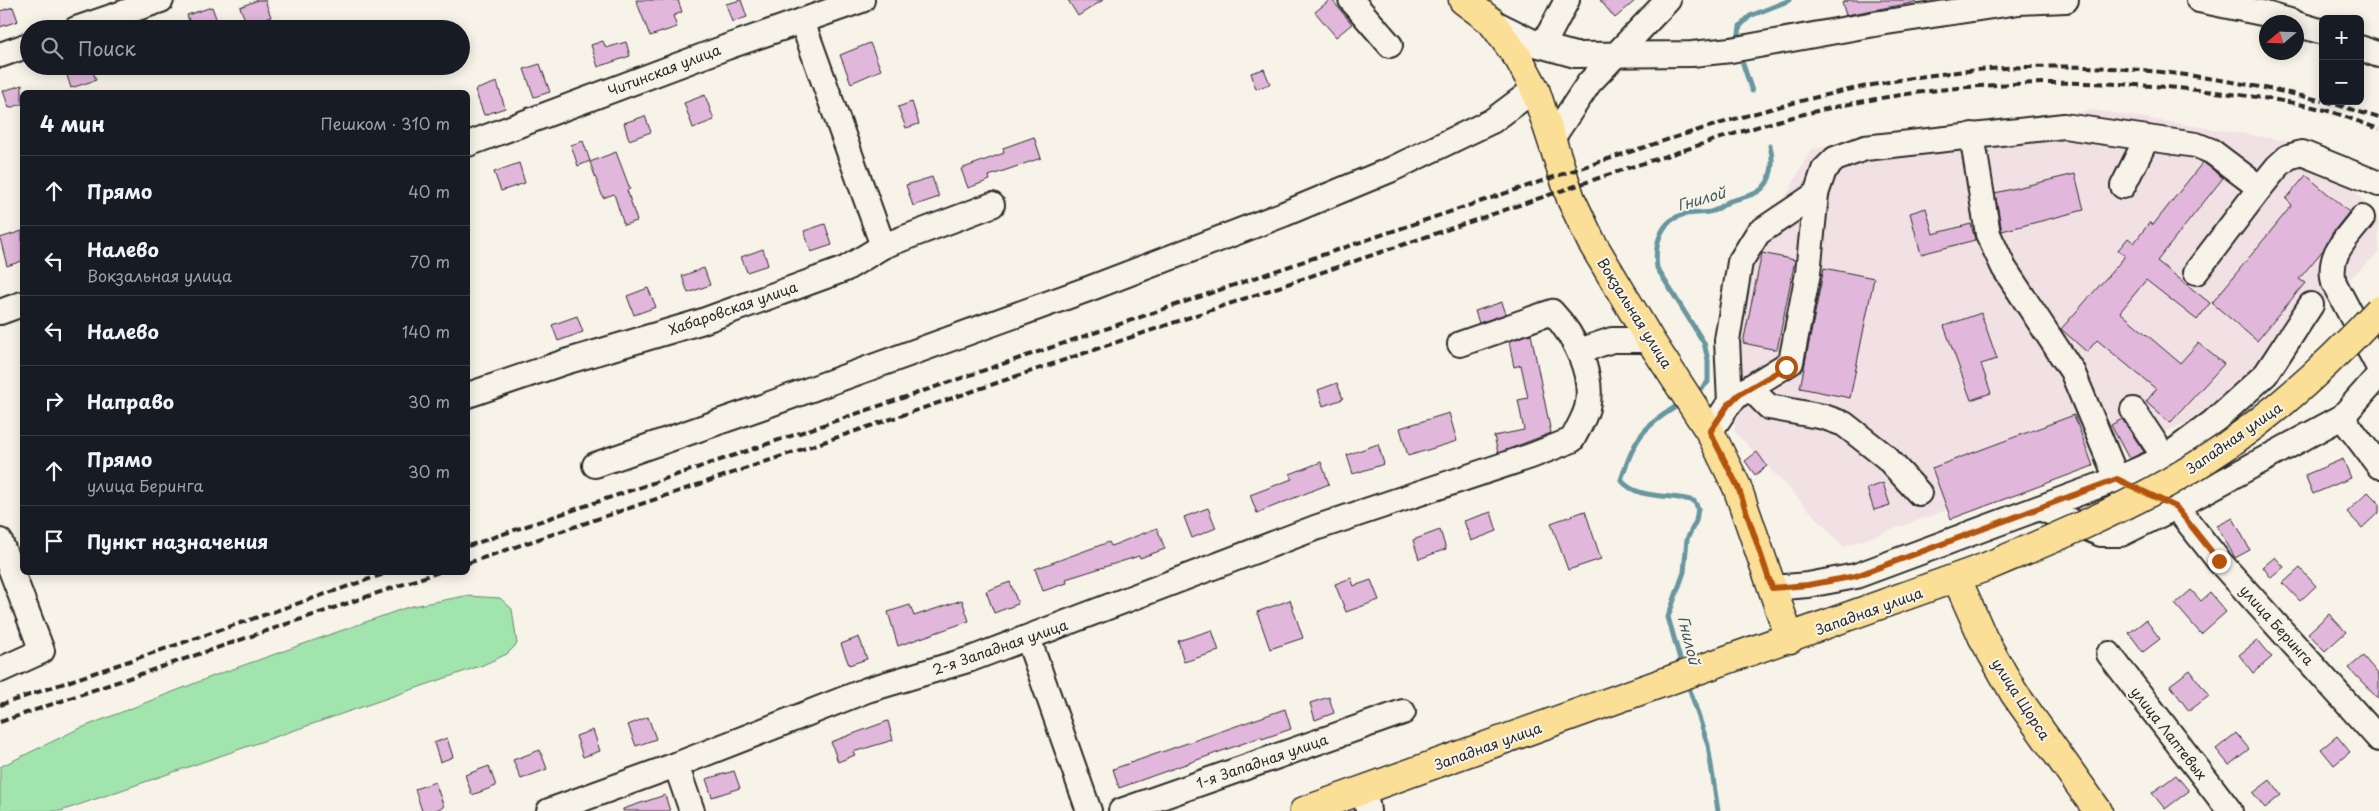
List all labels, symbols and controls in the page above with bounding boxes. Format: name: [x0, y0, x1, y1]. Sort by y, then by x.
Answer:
north arrow: [2259, 15, 2304, 60]
map controls: [2319, 15, 2364, 105]
button: +: [2319, 15, 2364, 60]
search box: [20, 20, 470, 75]
icon: search: [38, 34, 66, 62]
text: Поиск: [78, 34, 136, 62]
street label: Читинская улица: [605, 39, 724, 101]
button: −: [2319, 60, 2364, 105]
text: 4 мин: [40, 107, 105, 139]
text: Пешком · 310 m: [321, 111, 450, 135]
icon: ahead: [40, 177, 68, 205]
text: Прямо: [87, 177, 152, 205]
text: 40 m: [408, 179, 450, 203]
water label: Гнилой: [1674, 180, 1730, 216]
text: Налево: [87, 235, 159, 263]
icon: left: [40, 247, 68, 275]
text: 70 m: [410, 249, 450, 273]
street label: Вокзальная улица: [1592, 254, 1678, 373]
text: Вокзальная улица: [87, 263, 232, 287]
street label: Хабаровская улица: [666, 276, 800, 340]
icon: left: [40, 317, 68, 345]
text: Налево: [87, 317, 159, 345]
text: 140 m: [402, 319, 450, 343]
route start: [1775, 356, 1798, 379]
icon: right: [40, 387, 68, 415]
text: Направо: [87, 387, 174, 415]
text: 30 m: [408, 389, 450, 413]
street label: Западная улица: [2182, 397, 2286, 479]
text: Прямо: [87, 445, 152, 473]
icon: ahead: [40, 457, 68, 485]
text: 30 m: [408, 459, 450, 483]
text: улица Беринга: [87, 473, 203, 497]
icon: arrive: [40, 527, 68, 555]
text: Пункт назначения: [87, 527, 268, 555]
route end: [2208, 550, 2231, 573]
street label: улица Беринга: [2235, 580, 2319, 670]
street label: Западная улица: [1812, 582, 1926, 640]
water label: Гнилой: [1673, 613, 1708, 669]
street label: 2-я Западная улица: [930, 614, 1071, 680]
street label: улица Щорса: [1987, 654, 2055, 744]
street label: улица Лаптевых: [2126, 682, 2212, 784]
street label: Западная улица: [1431, 717, 1545, 775]
street label: 1-я Западная улица: [1193, 729, 1331, 793]

